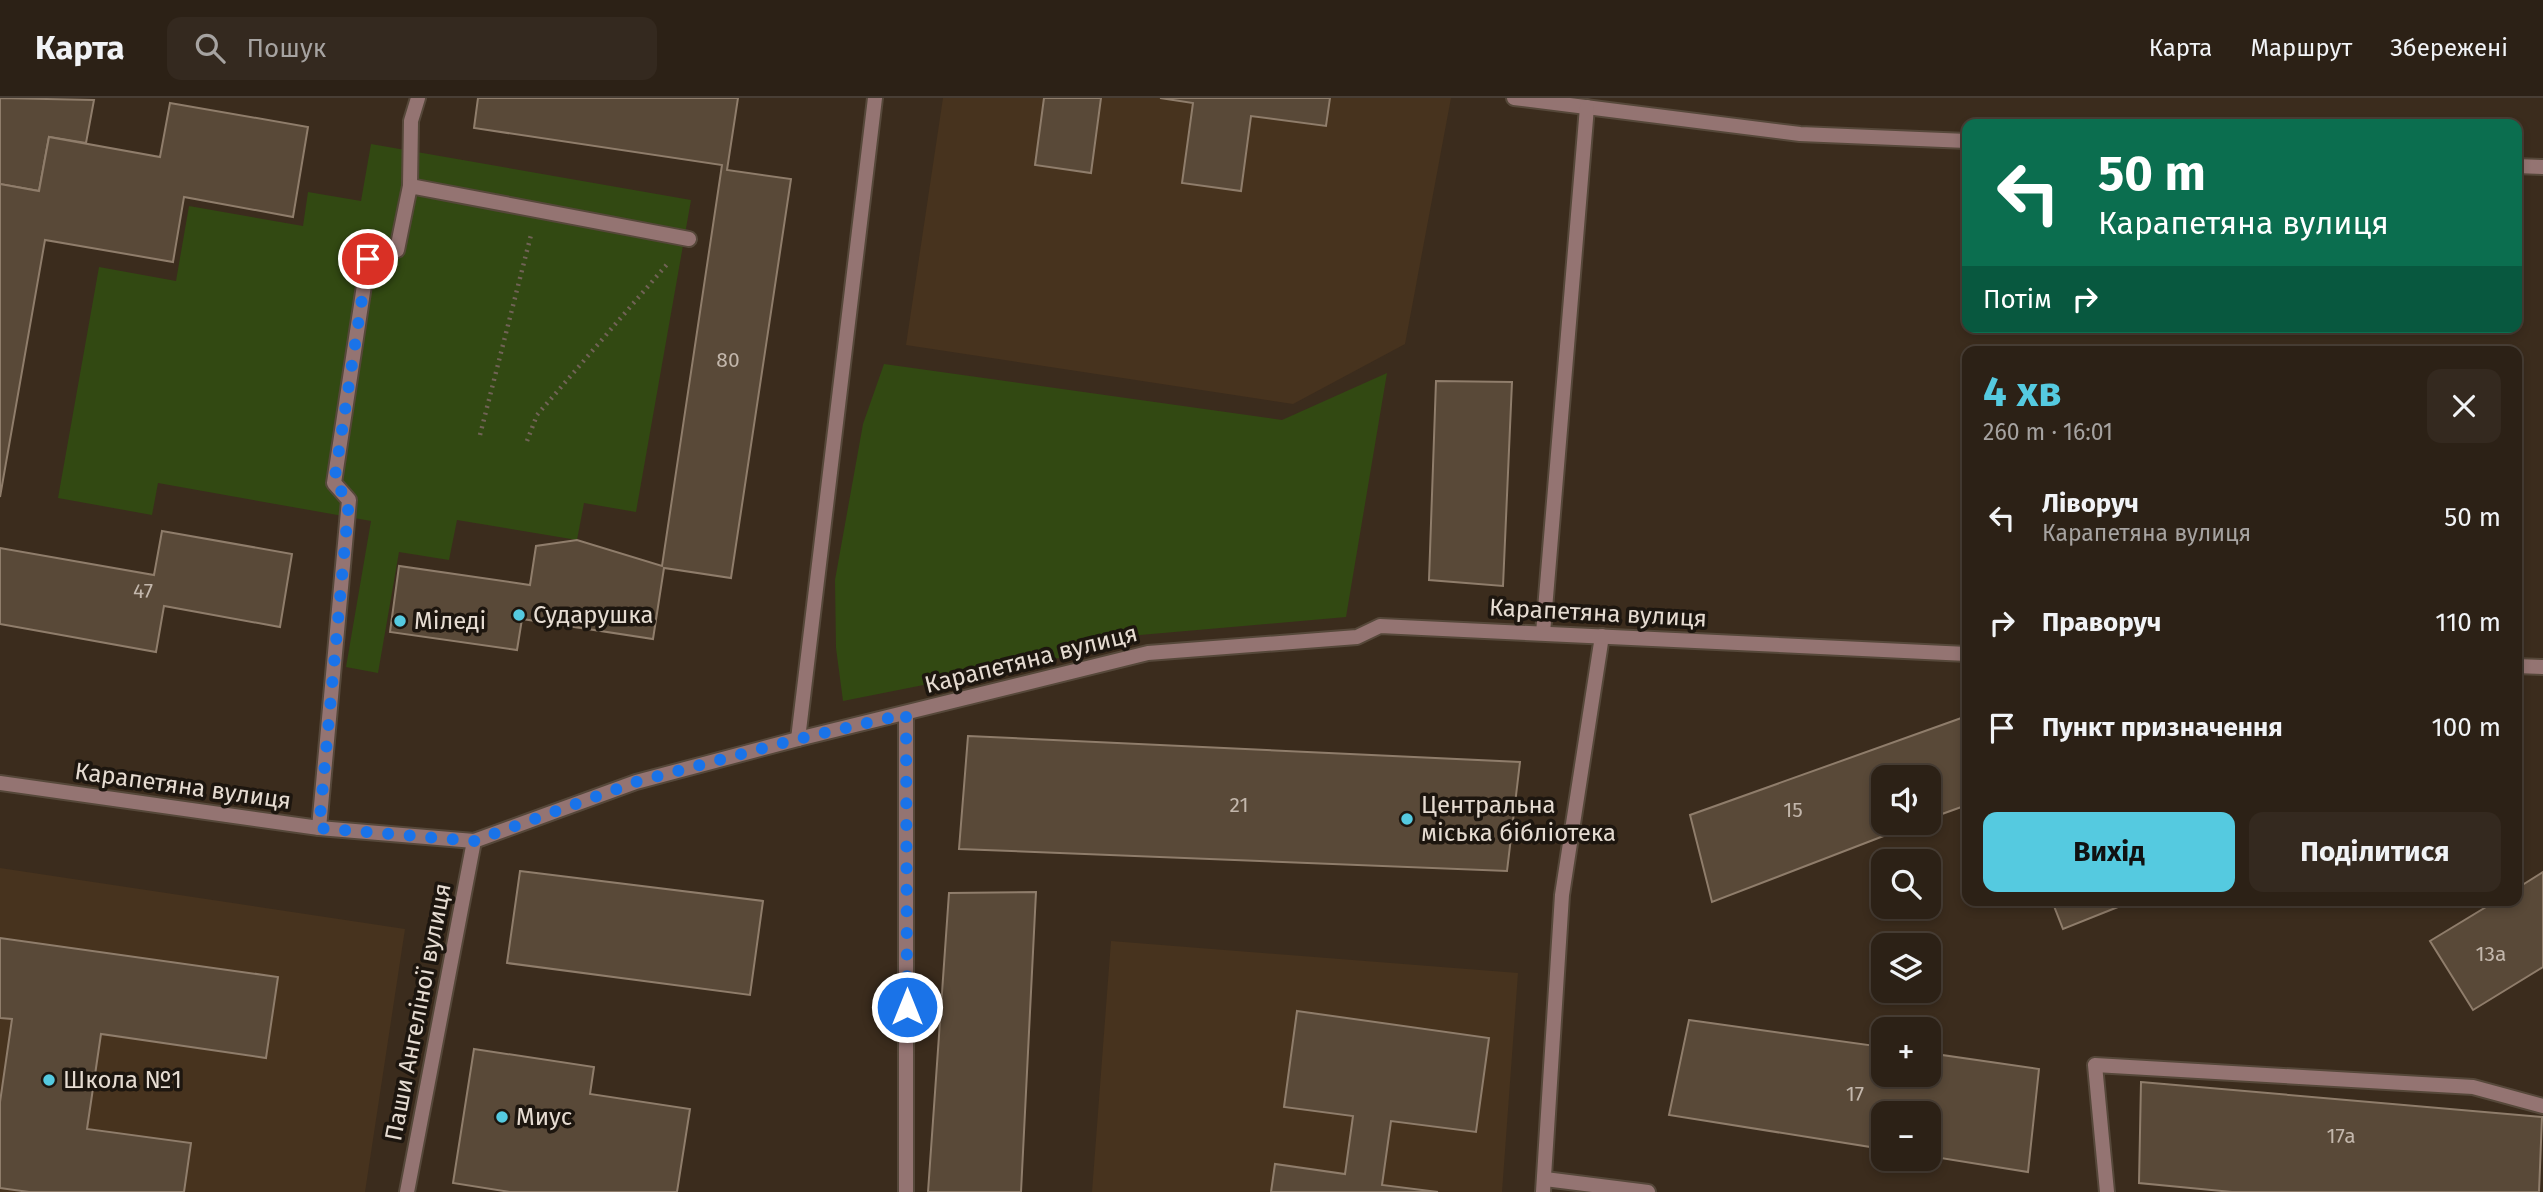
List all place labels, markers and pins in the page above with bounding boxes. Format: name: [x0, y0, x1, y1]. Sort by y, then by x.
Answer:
pin: [338, 229, 398, 289]
place label: Сударушка: [533, 601, 653, 629]
place label: Міледі: [414, 607, 486, 635]
marker: Сударушка: [511, 607, 527, 623]
marker: Міледі: [392, 613, 408, 629]
place label: Центральна міська бібліотека: [1421, 791, 1616, 847]
marker: Центральна міська бібліотека: [1399, 811, 1415, 827]
place label: Школа №1: [63, 1066, 182, 1094]
marker: Школа №1: [41, 1072, 57, 1088]
place label: Миус: [516, 1103, 572, 1131]
marker: Миус: [494, 1109, 510, 1125]

